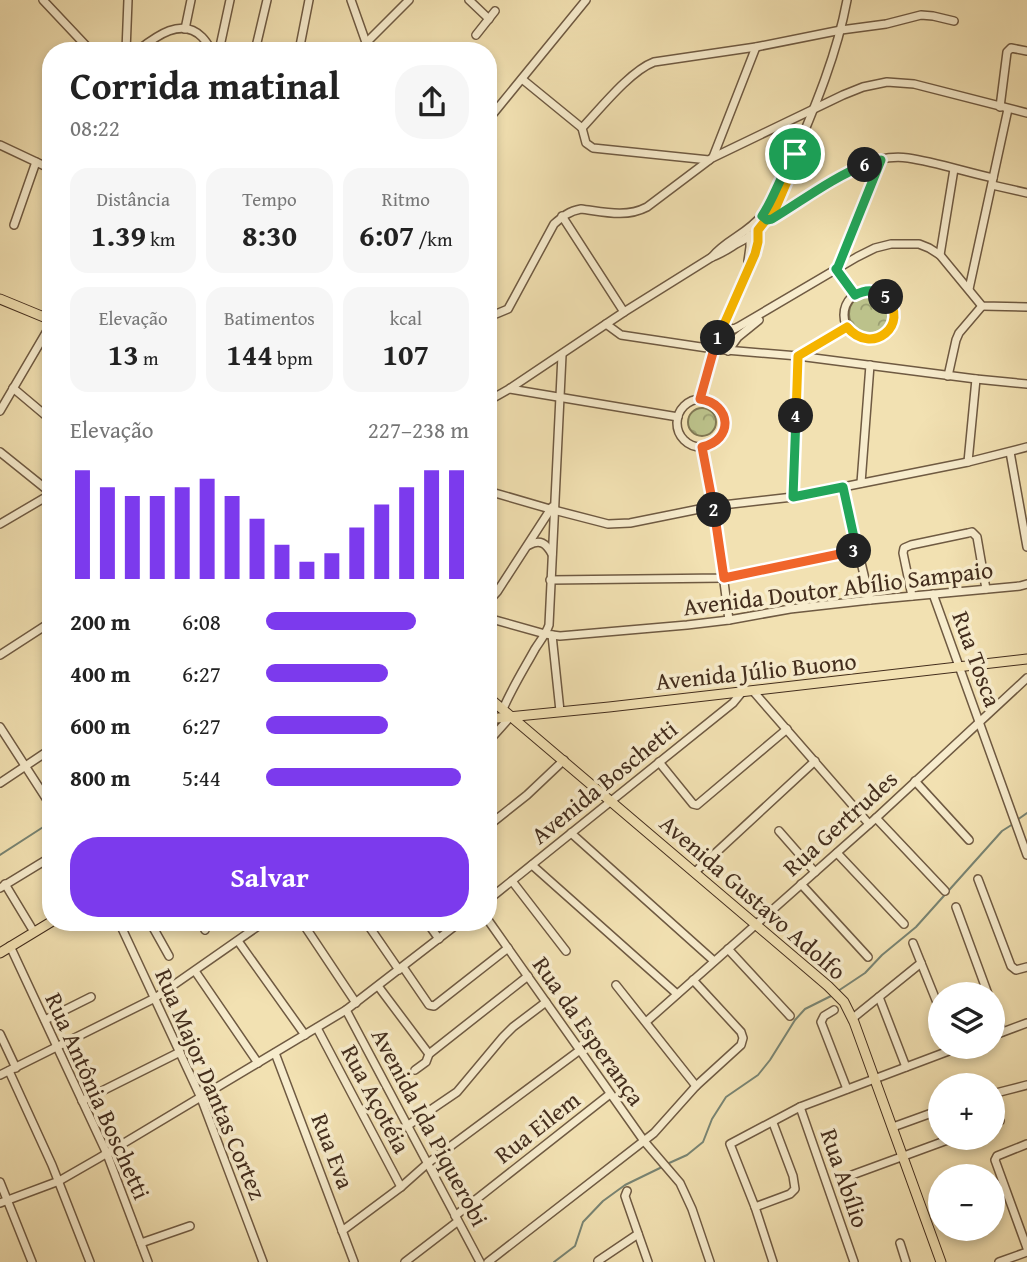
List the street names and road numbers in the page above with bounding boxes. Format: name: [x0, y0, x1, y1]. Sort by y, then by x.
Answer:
street label: Avenida Doutor Abílio Sampaio: [681, 552, 995, 624]
street label: Rua Tosca: [944, 606, 1011, 712]
street label: Avenida Júlio Buono: [654, 643, 858, 699]
street label: Avenida Boschetti: [523, 712, 685, 852]
street label: Rua Gertrudes: [775, 762, 905, 884]
street label: Avenida Gustavo Adolfo: [652, 806, 854, 988]
street label: Rua da Esperança: [524, 949, 654, 1113]
street label: Rua Major Dantas Cortez: [146, 963, 276, 1205]
street label: Rua Antônia Boschetti: [37, 987, 159, 1205]
street label: Avenida Ida Piquerobi: [363, 1022, 497, 1233]
street label: Rua Açotéia: [333, 1038, 420, 1160]
street label: Rua Eilem: [487, 1082, 587, 1172]
street label: Rua Eva: [303, 1108, 364, 1194]
street label: Rua Abílio: [812, 1124, 878, 1232]

